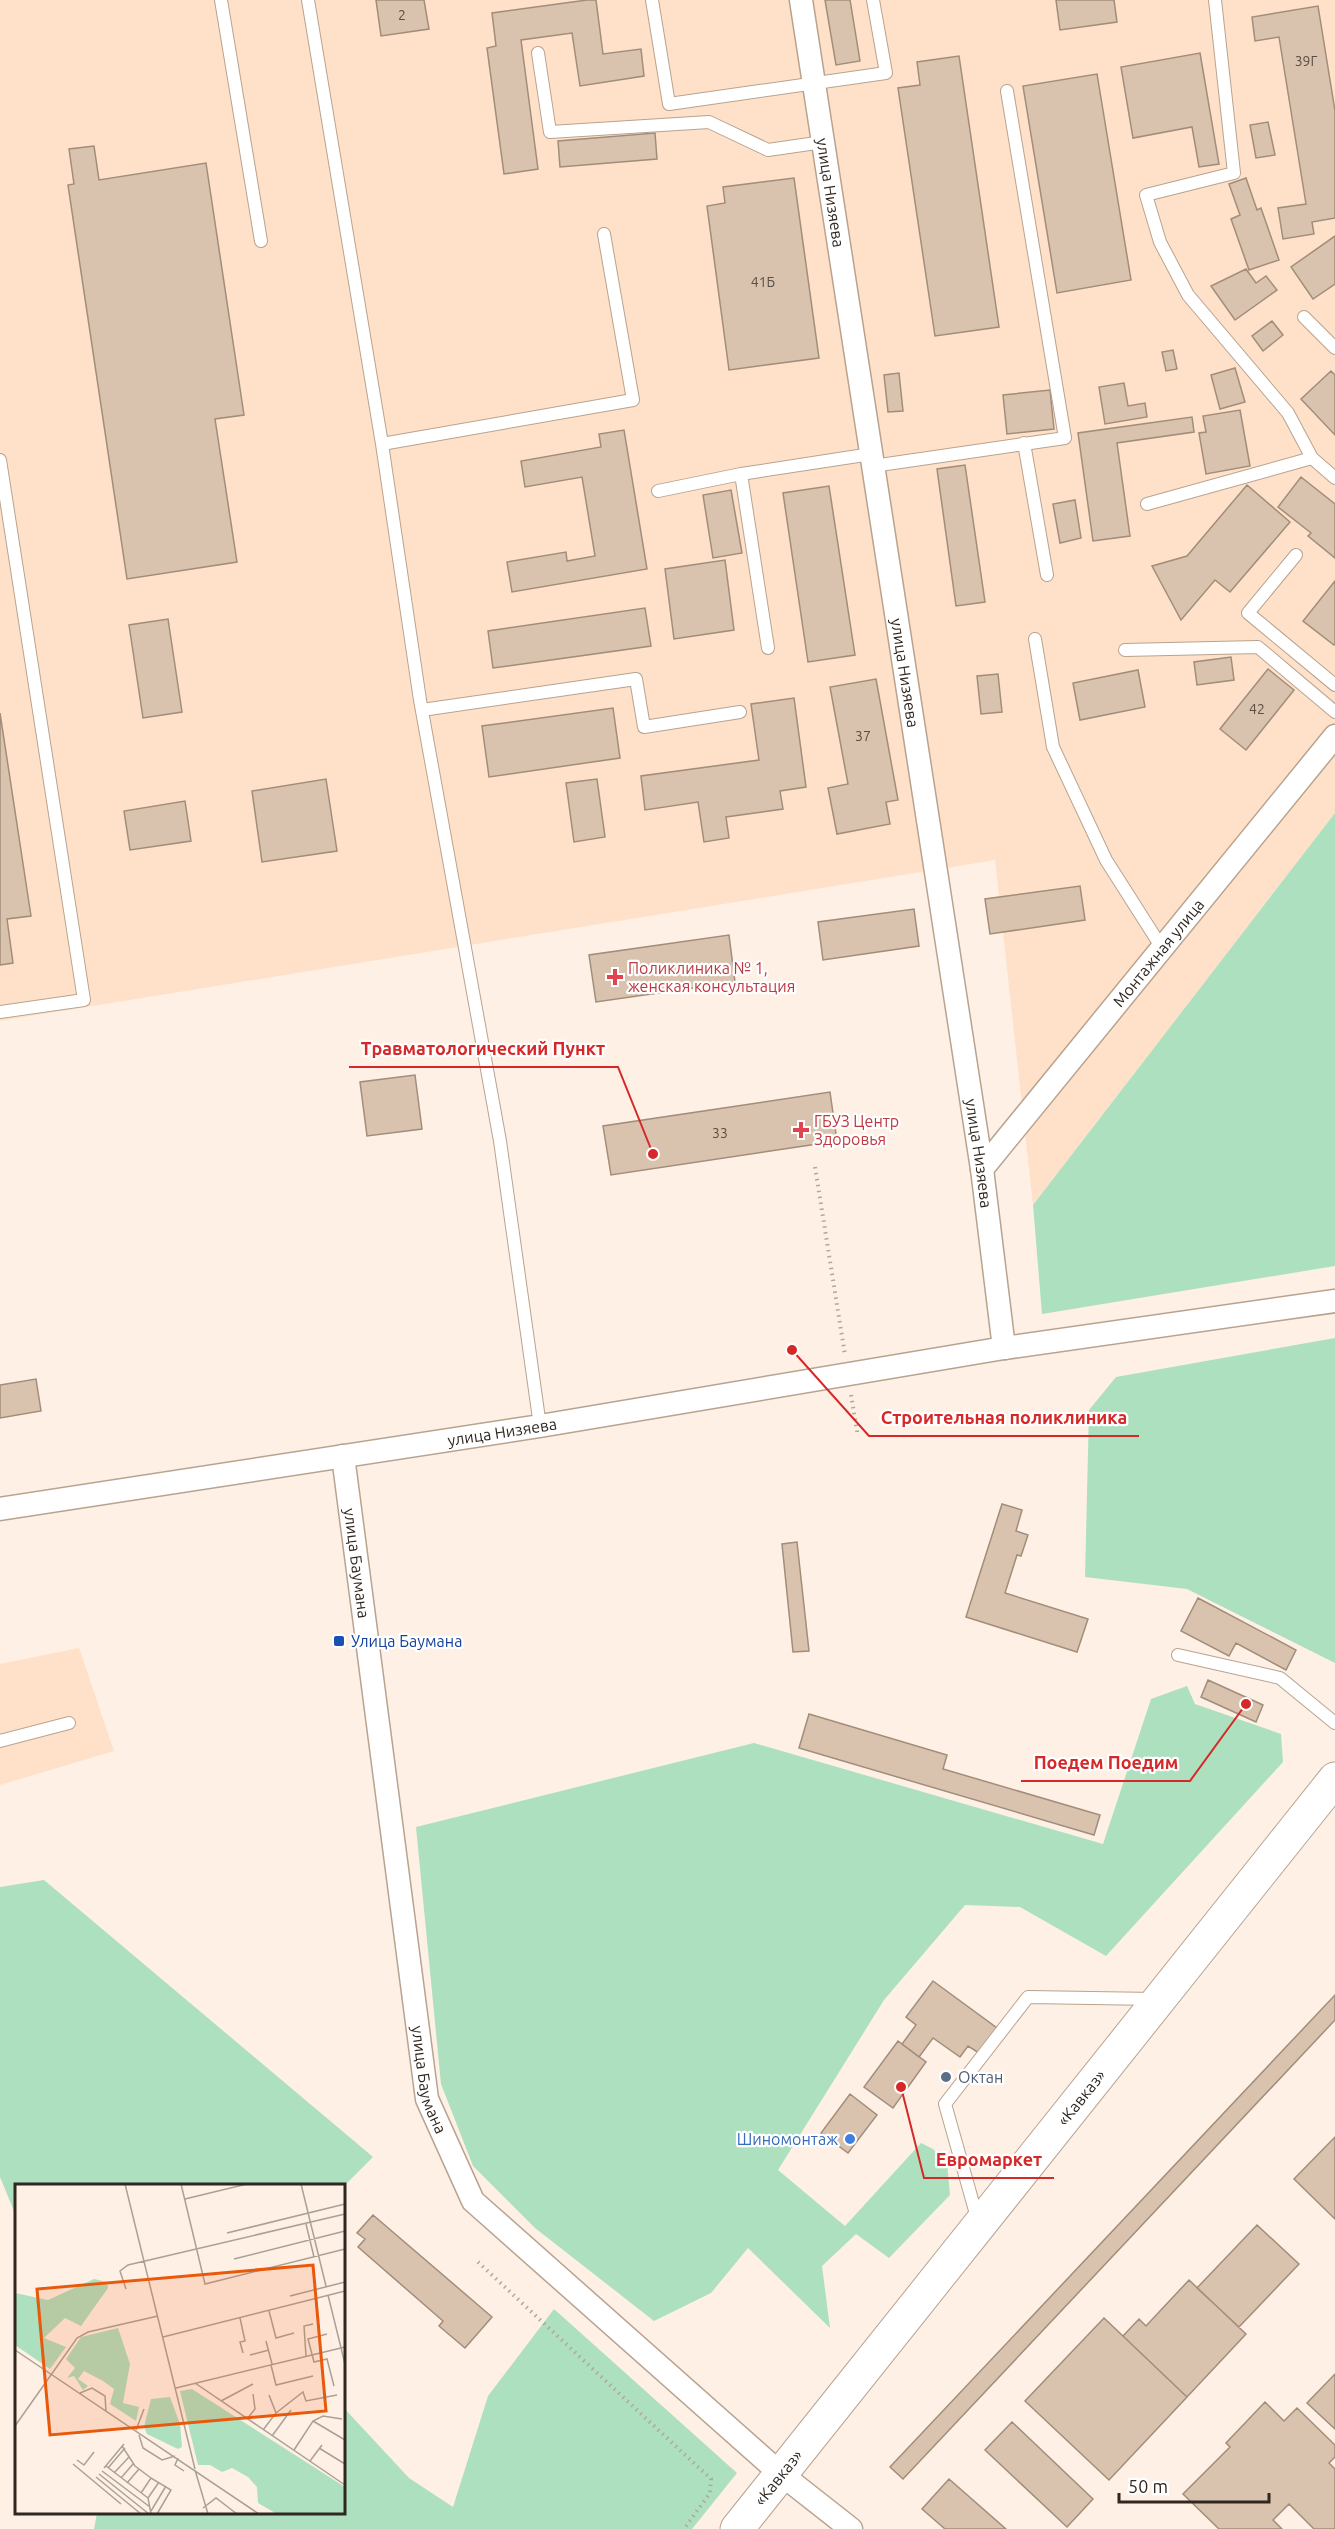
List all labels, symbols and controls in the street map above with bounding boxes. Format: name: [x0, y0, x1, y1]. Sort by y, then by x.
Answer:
house number: 2: [398, 7, 406, 23]
house number: 39Г: [1295, 53, 1317, 69]
street label: улица Низяева: [813, 137, 848, 249]
house number: 41Б: [751, 274, 775, 290]
street label: улица Низяева: [888, 617, 923, 729]
house number: 42: [1249, 701, 1265, 717]
house number: 37: [855, 728, 871, 744]
street label: Монтажная улица: [1109, 895, 1207, 1010]
place label: Поликлиника № 1, женская консультация: [628, 959, 795, 995]
marker: Поликлиника № 1, женская консультация: [606, 968, 624, 986]
callout: Травматологический Пункт: [349, 1031, 618, 1067]
text: Травматологический Пункт: [361, 1038, 605, 1058]
street label: улица Низяева: [962, 1097, 996, 1209]
place label: ГБУЗ Центр Здоровья: [814, 1112, 899, 1148]
marker: ГБУЗ Центр Здоровья: [792, 1121, 810, 1139]
house number: 33: [712, 1125, 728, 1141]
callout: Строительная поликлиника: [869, 1400, 1139, 1436]
text: Строительная поликлиника: [881, 1407, 1127, 1427]
street label: улица Низяева: [446, 1414, 558, 1449]
street label: улица Баумана: [341, 1507, 373, 1619]
place label: Улица Баумана: [351, 1632, 462, 1650]
marker: Улица Баумана: [332, 1634, 346, 1648]
callout: Поедем Поедим: [1021, 1745, 1190, 1781]
text: Поедем Поедим: [1034, 1752, 1178, 1772]
street label: улица Баумана: [409, 2025, 450, 2136]
street label: «Кавказ»: [1054, 2066, 1109, 2129]
place label: Октан: [958, 2068, 1003, 2086]
marker: Октан: [939, 2070, 953, 2084]
place label: Шиномонтаж: [737, 2130, 838, 2148]
marker: Шиномонтаж: [843, 2132, 857, 2146]
callout: Евромаркет: [924, 2142, 1054, 2178]
text: Евромаркет: [936, 2149, 1042, 2169]
inset map: [15, 2184, 345, 2514]
street label: «Кавказ»: [751, 2446, 806, 2509]
scale bar: [1119, 2466, 1269, 2504]
text: 50 m: [1128, 2476, 1168, 2496]

